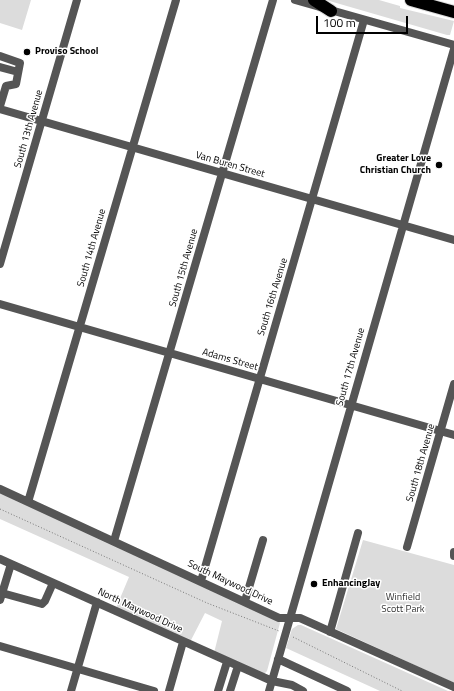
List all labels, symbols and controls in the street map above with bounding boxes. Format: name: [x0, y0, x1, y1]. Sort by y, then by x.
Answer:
scale bar: [318, 8, 410, 34]
text: 100 m: [323, 13, 356, 32]
place label: Proviso School: [35, 46, 98, 58]
marker: Proviso School: [22, 47, 32, 57]
street label: South 13th Avenue: [12, 89, 46, 169]
street label: Van Buren Street: [194, 149, 266, 181]
place label: Greater Love Christian Church: [360, 153, 431, 176]
marker: Greater Love Christian Church: [434, 160, 444, 170]
street label: South 14th Avenue: [75, 208, 109, 288]
street label: South 15th Avenue: [167, 228, 201, 308]
street label: South 16th Avenue: [255, 257, 291, 337]
street label: South 17th Avenue: [334, 327, 368, 407]
street label: Adams Street: [201, 346, 259, 374]
street label: South 18th Avenue: [404, 423, 438, 503]
street label: South Maywood Drive: [185, 558, 275, 608]
place label: EnhancingJay: [322, 578, 380, 590]
marker: EnhancingJay: [309, 579, 319, 589]
street label: North Maywood Drive: [96, 586, 184, 636]
park label: Winfield Scott Park: [381, 592, 425, 616]

